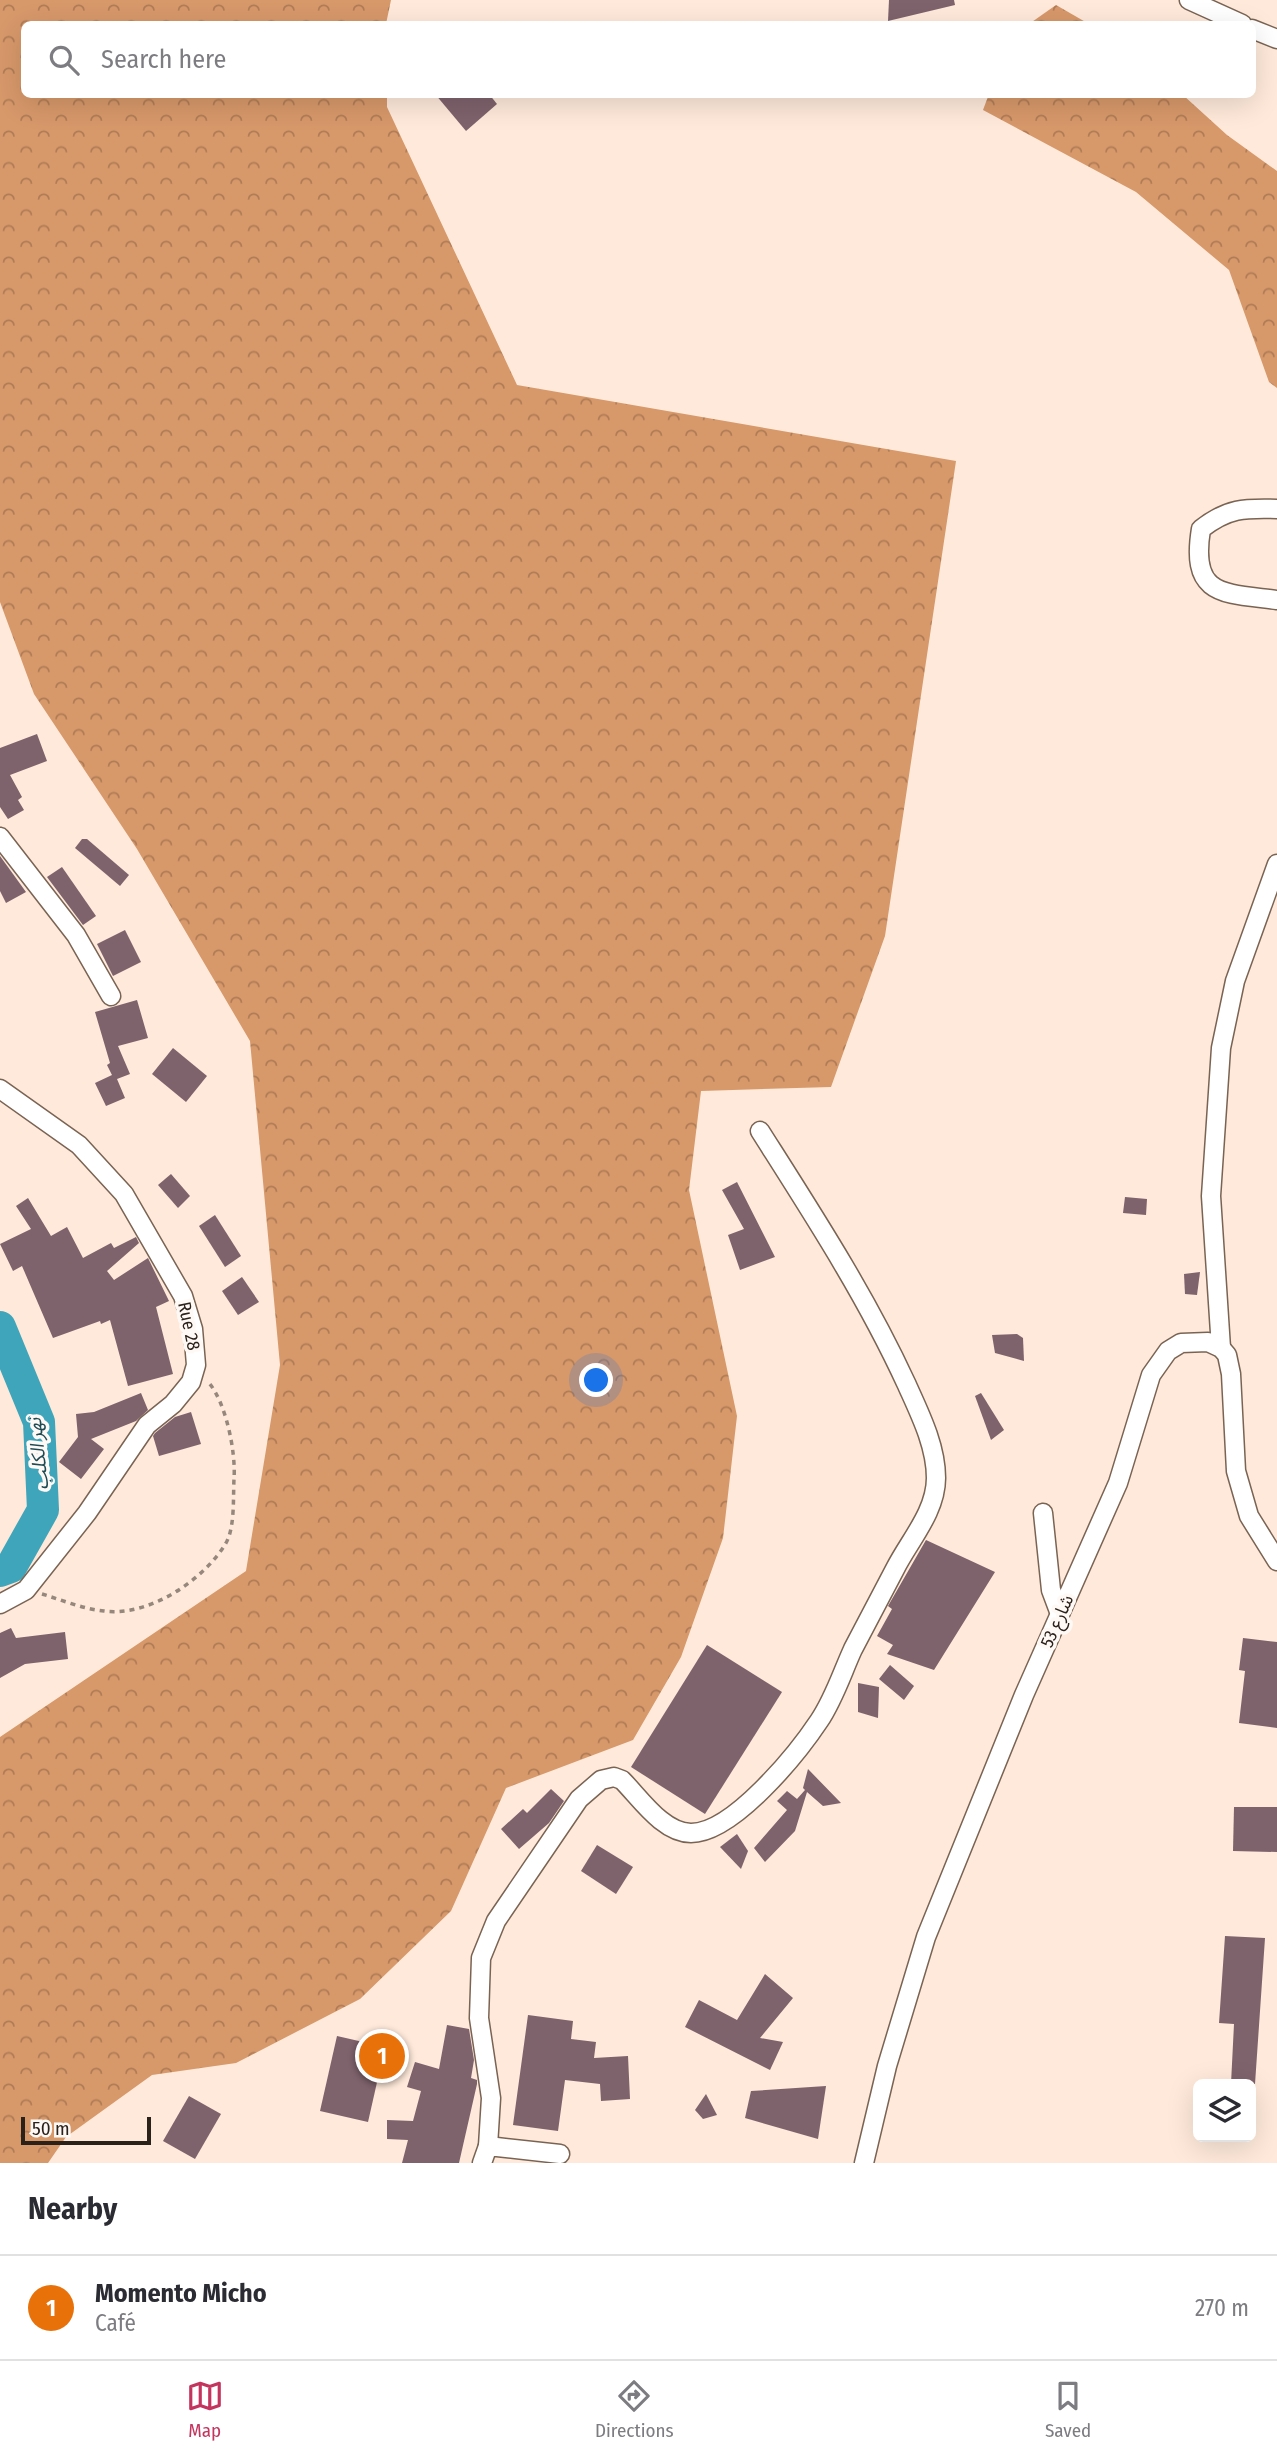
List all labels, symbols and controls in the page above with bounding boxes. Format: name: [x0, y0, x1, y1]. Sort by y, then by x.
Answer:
search box: [21, 21, 1256, 98]
icon: search: [45, 41, 83, 79]
text: Search here: [101, 44, 226, 75]
street label: Rue 28: [173, 1300, 205, 1352]
your location: [579, 1363, 613, 1397]
water label: نهر الكلب: [23, 1415, 53, 1491]
street label: شارع 53: [1036, 1591, 1081, 1652]
pin: 1: [359, 2030, 405, 2082]
map controls: [1193, 2079, 1256, 2142]
button: layers: [1193, 2079, 1256, 2142]
scale bar: [21, 2114, 150, 2146]
text: 50 m: [32, 2117, 70, 2140]
text: Nearby: [28, 2191, 117, 2227]
text: Momento Micho: [95, 2278, 267, 2309]
text: 1: [46, 2294, 56, 2322]
text: 270 m: [1195, 2294, 1249, 2322]
text: Café: [95, 2309, 136, 2337]
tab: Map: [186, 2377, 224, 2442]
tab: Directions: [595, 2377, 674, 2442]
tab: Saved: [1045, 2377, 1091, 2442]

